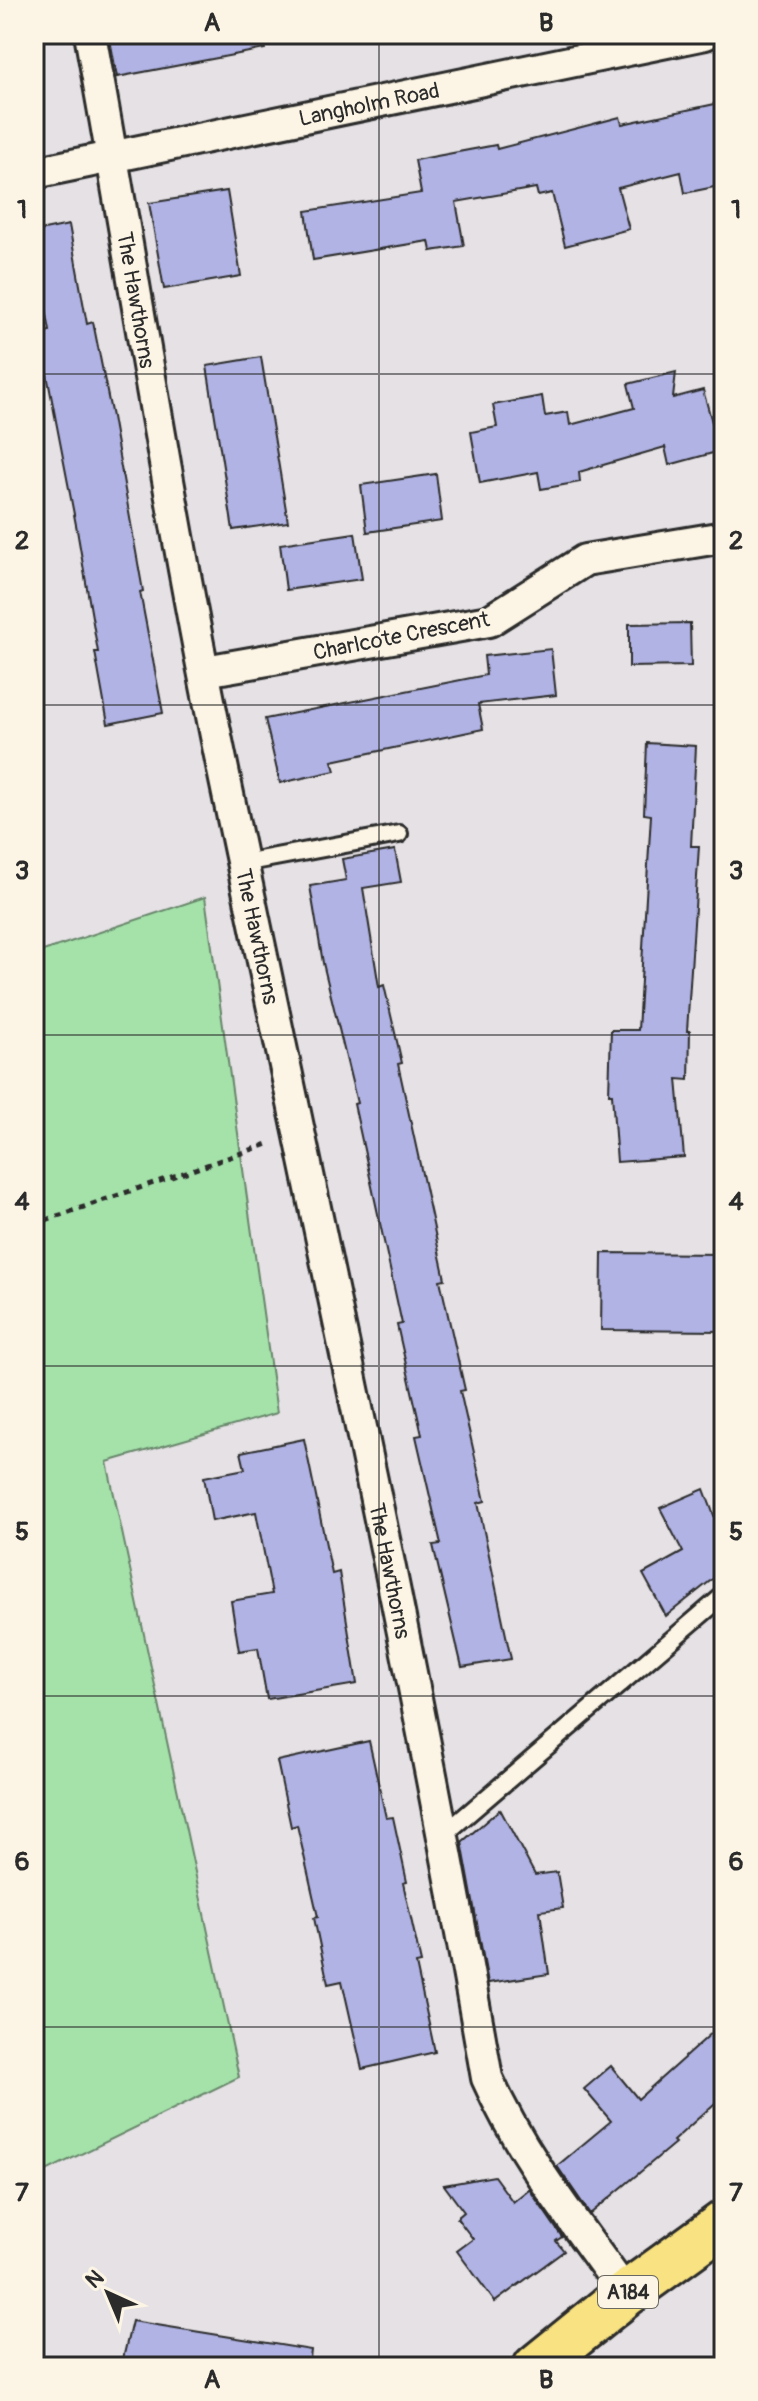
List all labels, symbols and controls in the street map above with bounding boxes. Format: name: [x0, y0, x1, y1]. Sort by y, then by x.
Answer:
text: A: [204, 7, 221, 39]
text: B: [539, 7, 553, 39]
street label: Langholm Road: [296, 76, 442, 133]
text: 1: [17, 194, 27, 226]
text: 1: [731, 194, 741, 226]
street label: The Hawthorns: [110, 230, 161, 371]
text: 2: [15, 525, 29, 557]
text: 2: [729, 525, 743, 557]
street label: Charlcote Crescent: [311, 605, 492, 667]
text: 3: [15, 855, 29, 887]
text: 3: [729, 855, 743, 887]
street label: The Hawthorns: [229, 866, 285, 1007]
text: 4: [14, 1186, 30, 1218]
text: 4: [728, 1186, 744, 1218]
street label: The Hawthorns: [362, 1501, 417, 1641]
text: 5: [15, 1516, 29, 1548]
text: 5: [729, 1516, 743, 1548]
text: 6: [14, 1846, 30, 1878]
text: 6: [728, 1846, 744, 1878]
text: 7: [15, 2177, 29, 2209]
text: 7: [729, 2177, 743, 2209]
north arrow: [68, 2253, 148, 2333]
text: N: [80, 2264, 110, 2295]
road number: A184: [598, 2276, 658, 2308]
text: A: [204, 2364, 221, 2396]
text: B: [539, 2364, 553, 2396]

